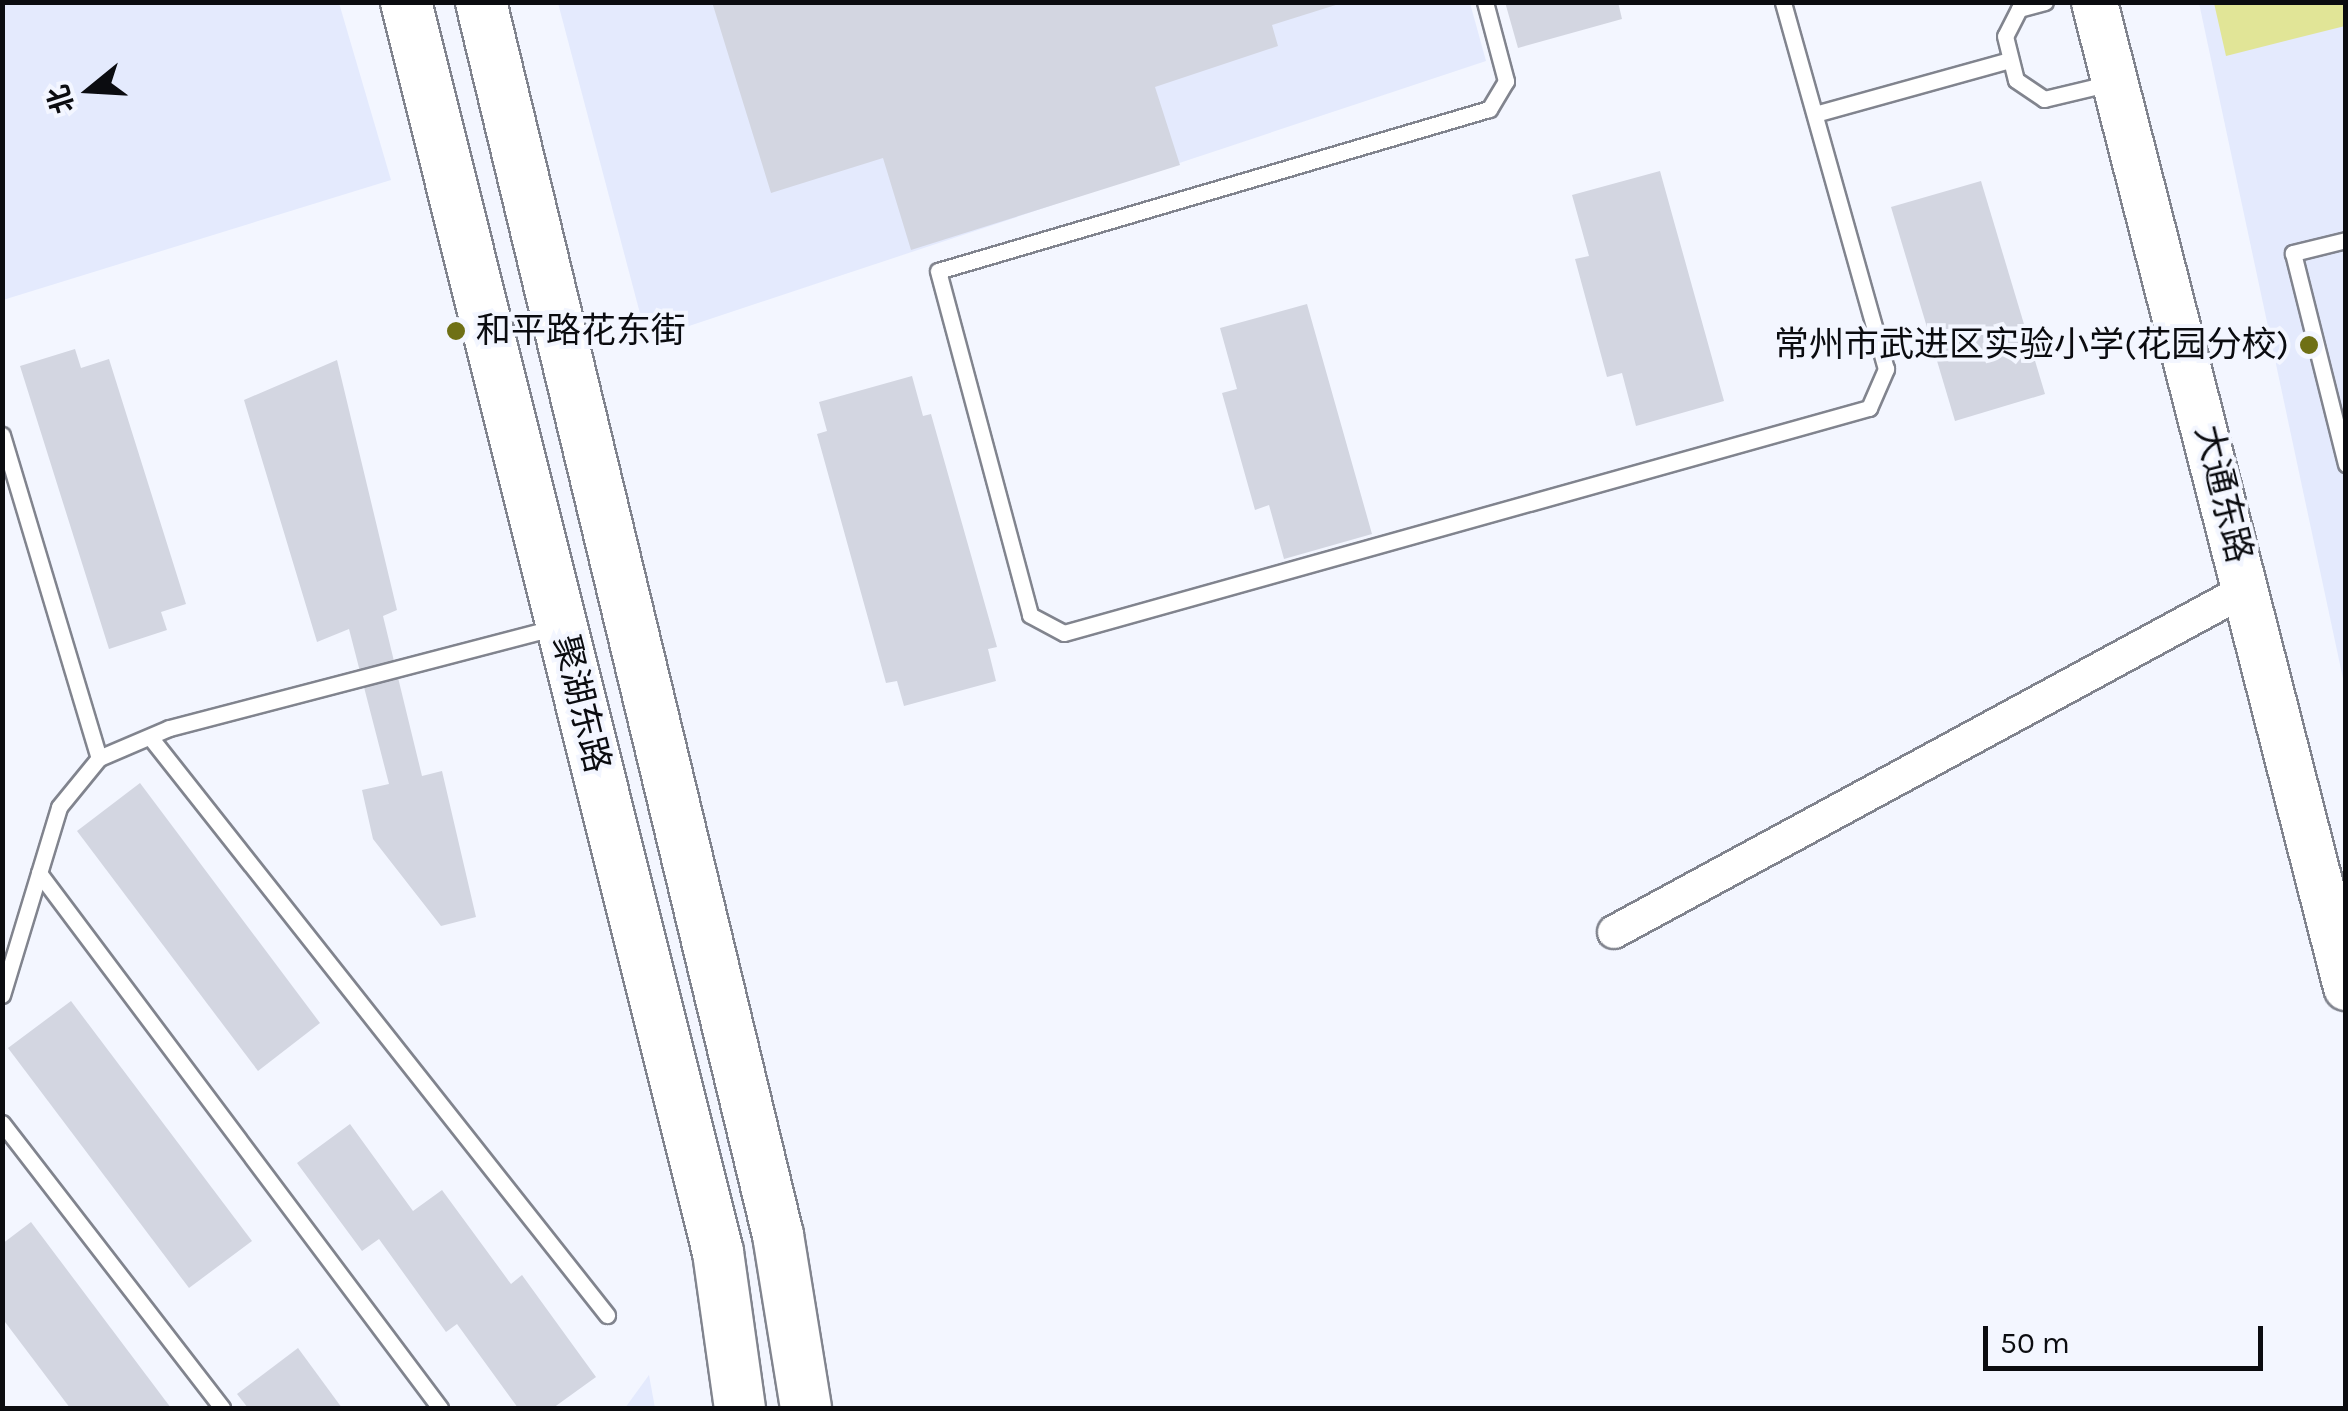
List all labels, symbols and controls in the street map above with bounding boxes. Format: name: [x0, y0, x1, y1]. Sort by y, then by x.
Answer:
north arrow: [40, 40, 140, 140]
text: 北: [41, 81, 81, 118]
place label: 和平路花东街: [476, 310, 686, 352]
marker: 和平路花东街: [445, 320, 467, 342]
place label: 常州市武进区实验小学(花园分校): [1774, 324, 2289, 366]
marker: 常州市武进区实验小学(花园分校): [2298, 334, 2320, 356]
street label: 大通东路: [2186, 421, 2260, 567]
street label: 聚湖东路: [544, 631, 618, 777]
scale bar: [1988, 1306, 2268, 1368]
text: 50 m: [2000, 1325, 2070, 1361]

